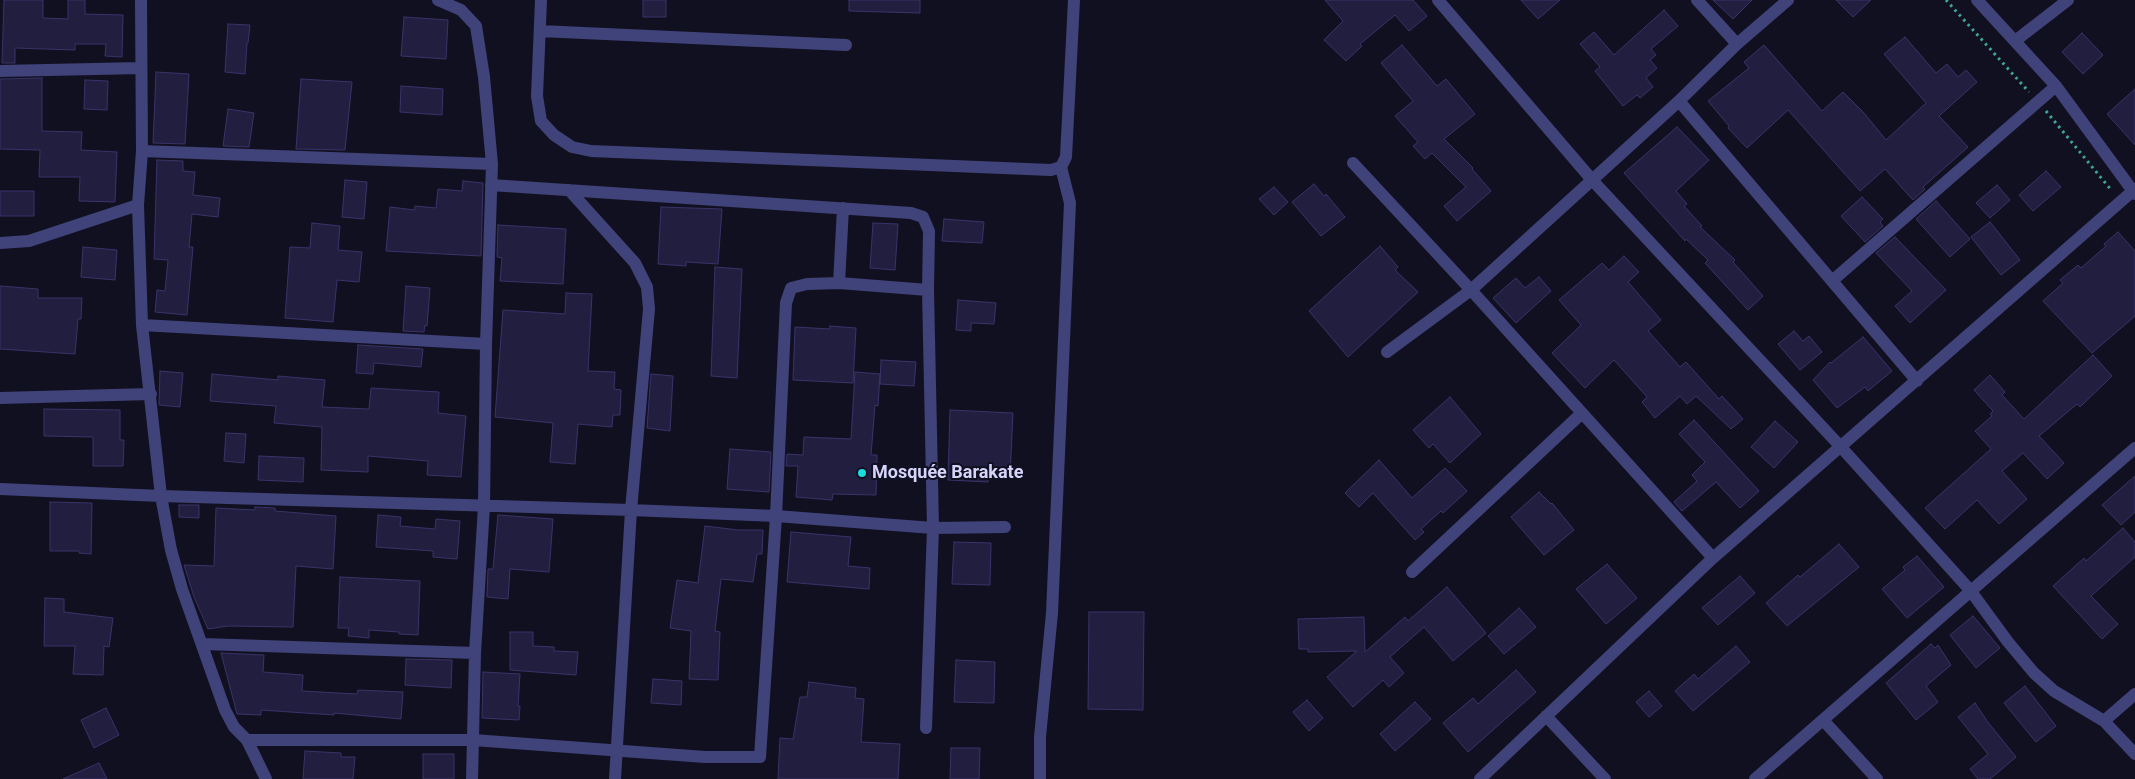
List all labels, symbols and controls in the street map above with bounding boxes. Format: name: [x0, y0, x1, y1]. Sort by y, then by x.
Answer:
place label: Mosquée Barakate: [872, 462, 1023, 484]
marker: Mosquée Barakate: [856, 467, 868, 479]

